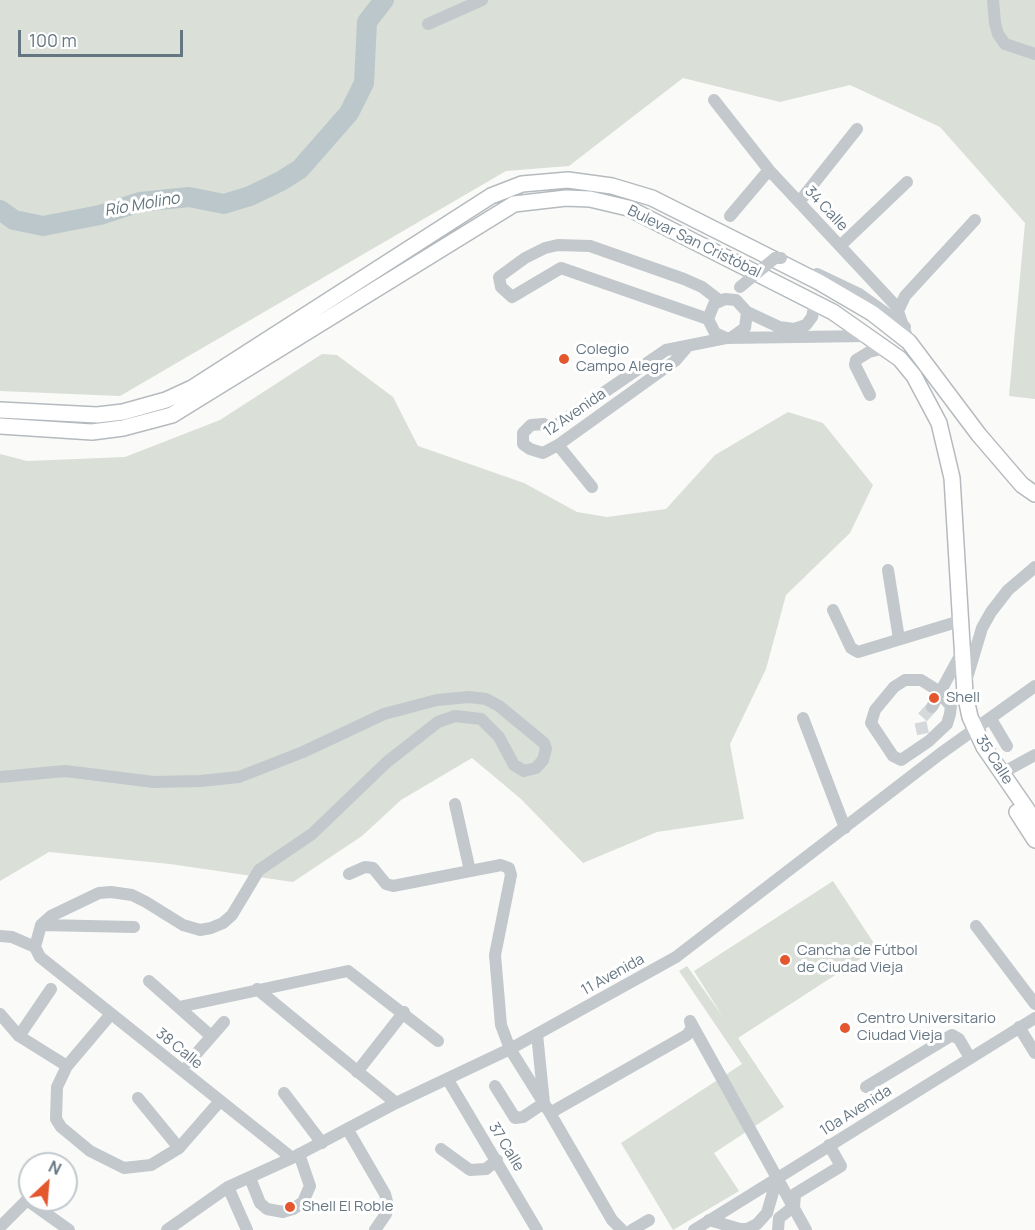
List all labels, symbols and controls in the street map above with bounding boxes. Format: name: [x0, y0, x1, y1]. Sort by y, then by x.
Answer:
scale bar: [21, 18, 186, 56]
text: 100 m: [29, 28, 77, 52]
street label: 34 Calle: [801, 183, 851, 235]
water label: Río Molino: [103, 189, 181, 221]
street label: Bulevar San Cristóbal: [624, 202, 764, 282]
place label: Colegio Campo Alegre: [576, 341, 673, 376]
marker: Colegio Campo Alegre: [557, 352, 571, 366]
street label: 12 Avenida: [540, 385, 610, 441]
place label: Shell: [946, 689, 980, 707]
marker: Shell: [927, 691, 941, 705]
street label: 35 Calle: [972, 732, 1016, 788]
place label: Cancha de Fútbol de Ciudad Vieja: [797, 942, 918, 977]
street label: 11 Avenida: [578, 950, 648, 1000]
marker: Cancha de Fútbol de Ciudad Vieja: [778, 953, 792, 967]
place label: Centro Universitario Ciudad Vieja: [857, 1010, 996, 1045]
marker: Centro Universitario Ciudad Vieja: [838, 1021, 852, 1035]
street label: 38 Calle: [152, 1025, 206, 1073]
street label: 10a Avenida: [817, 1082, 895, 1140]
street label: 37 Calle: [484, 1119, 528, 1175]
north arrow: [18, 1152, 78, 1212]
text: N: [45, 1155, 65, 1180]
place label: Shell El Roble: [302, 1198, 393, 1216]
marker: Shell El Roble: [283, 1200, 297, 1214]

